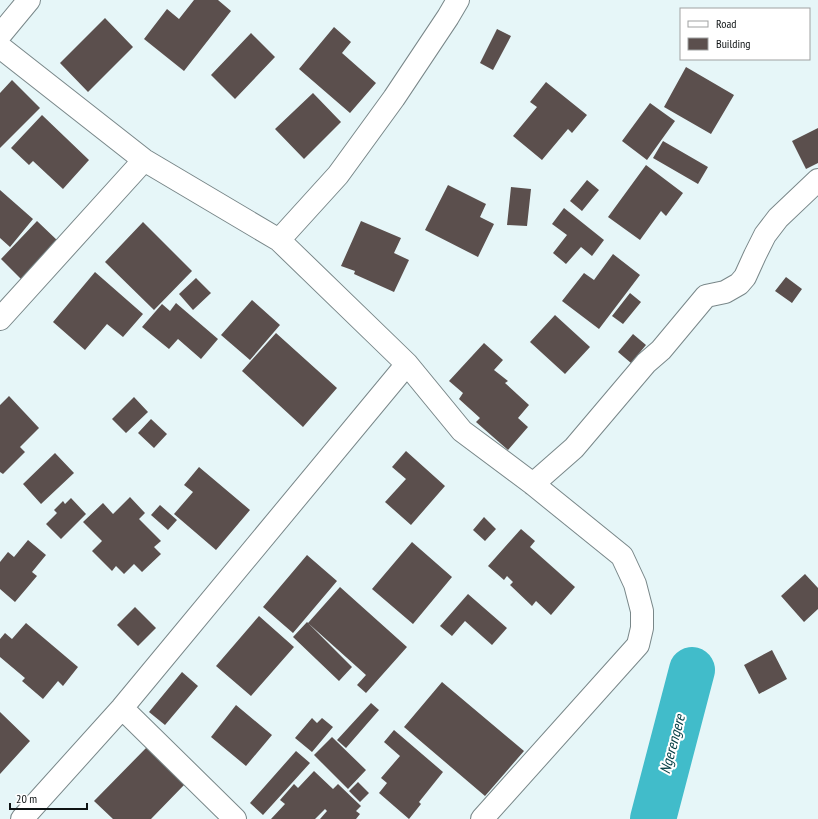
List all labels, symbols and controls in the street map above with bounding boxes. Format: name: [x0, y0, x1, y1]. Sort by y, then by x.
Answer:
legend: [680, 8, 810, 60]
text: Road: [716, 16, 736, 31]
text: Building: [716, 36, 751, 51]
water label: Ngerengere: [655, 711, 689, 776]
scale bar: [10, 785, 87, 811]
text: 20 m: [16, 791, 37, 806]

